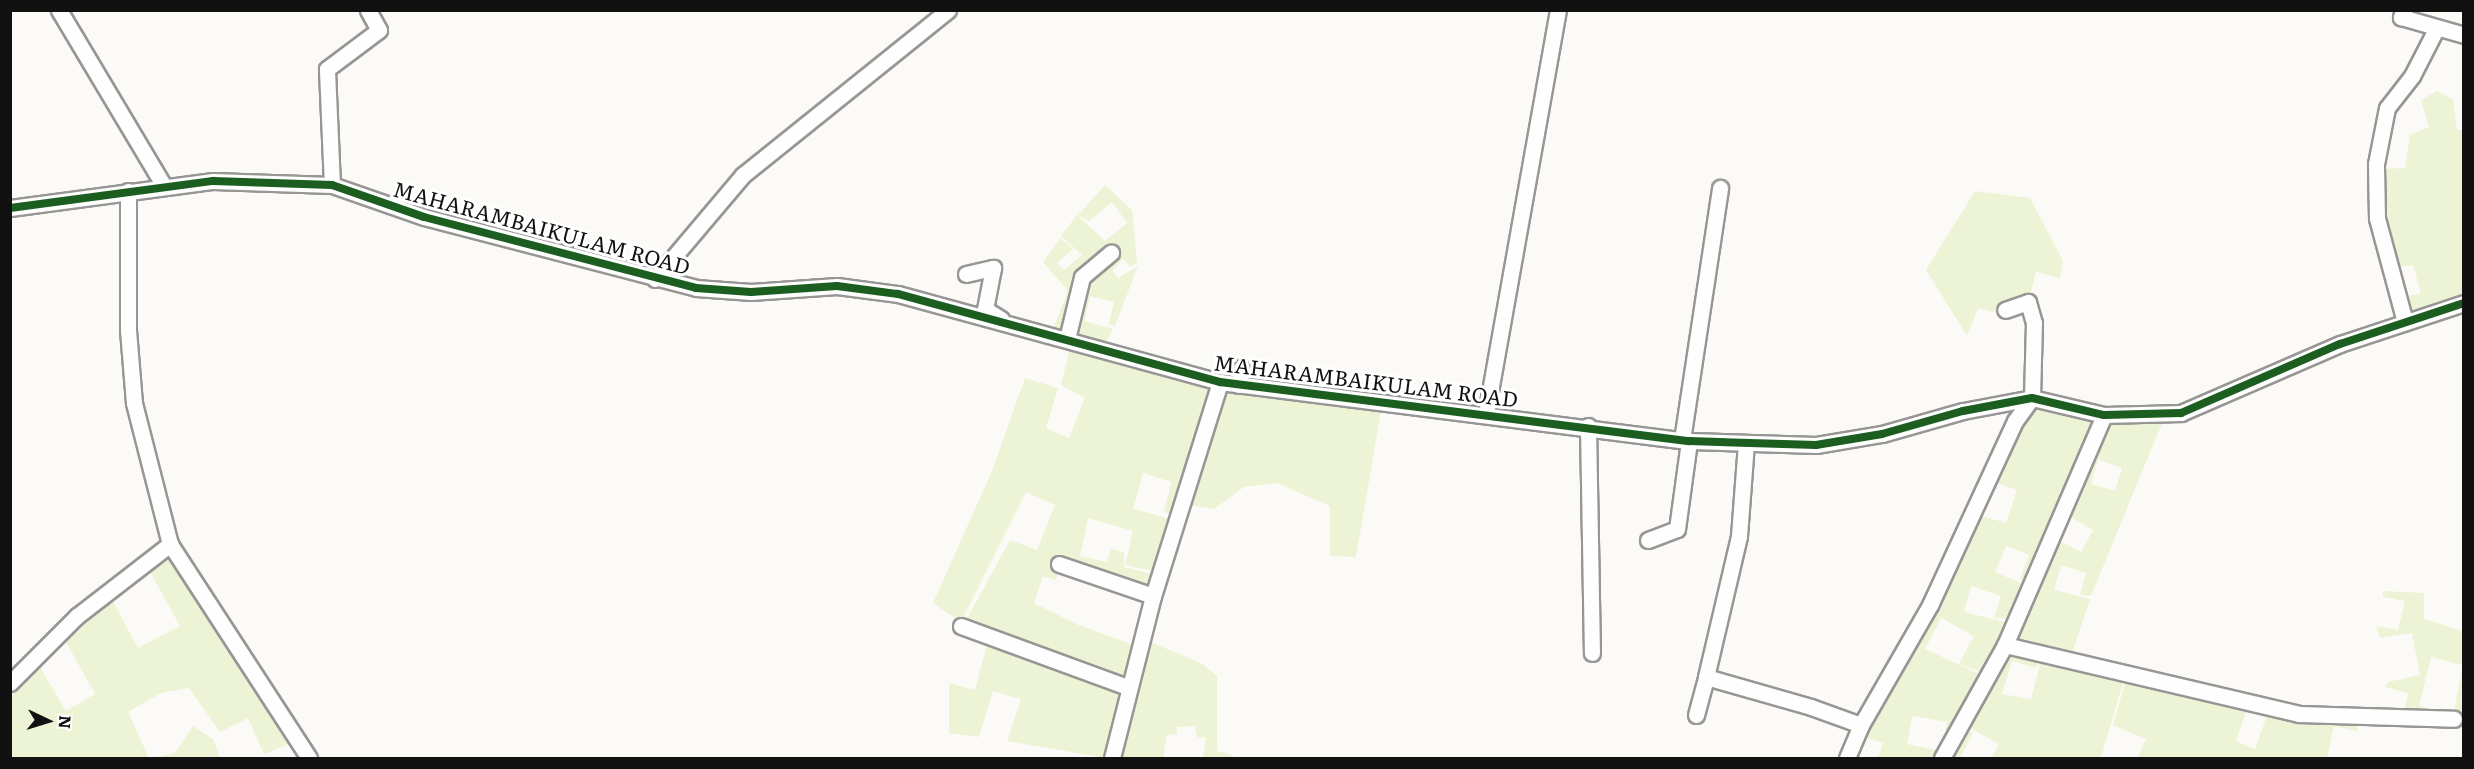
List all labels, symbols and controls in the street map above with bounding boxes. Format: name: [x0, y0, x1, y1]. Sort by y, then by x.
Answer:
street label: MAHARAMBAIKULAM ROAD: [391, 175, 693, 279]
street label: MAHARAMBAIKULAM ROAD: [1213, 349, 1519, 411]
north arrow: [18, 691, 78, 751]
text: N: [54, 715, 78, 730]

